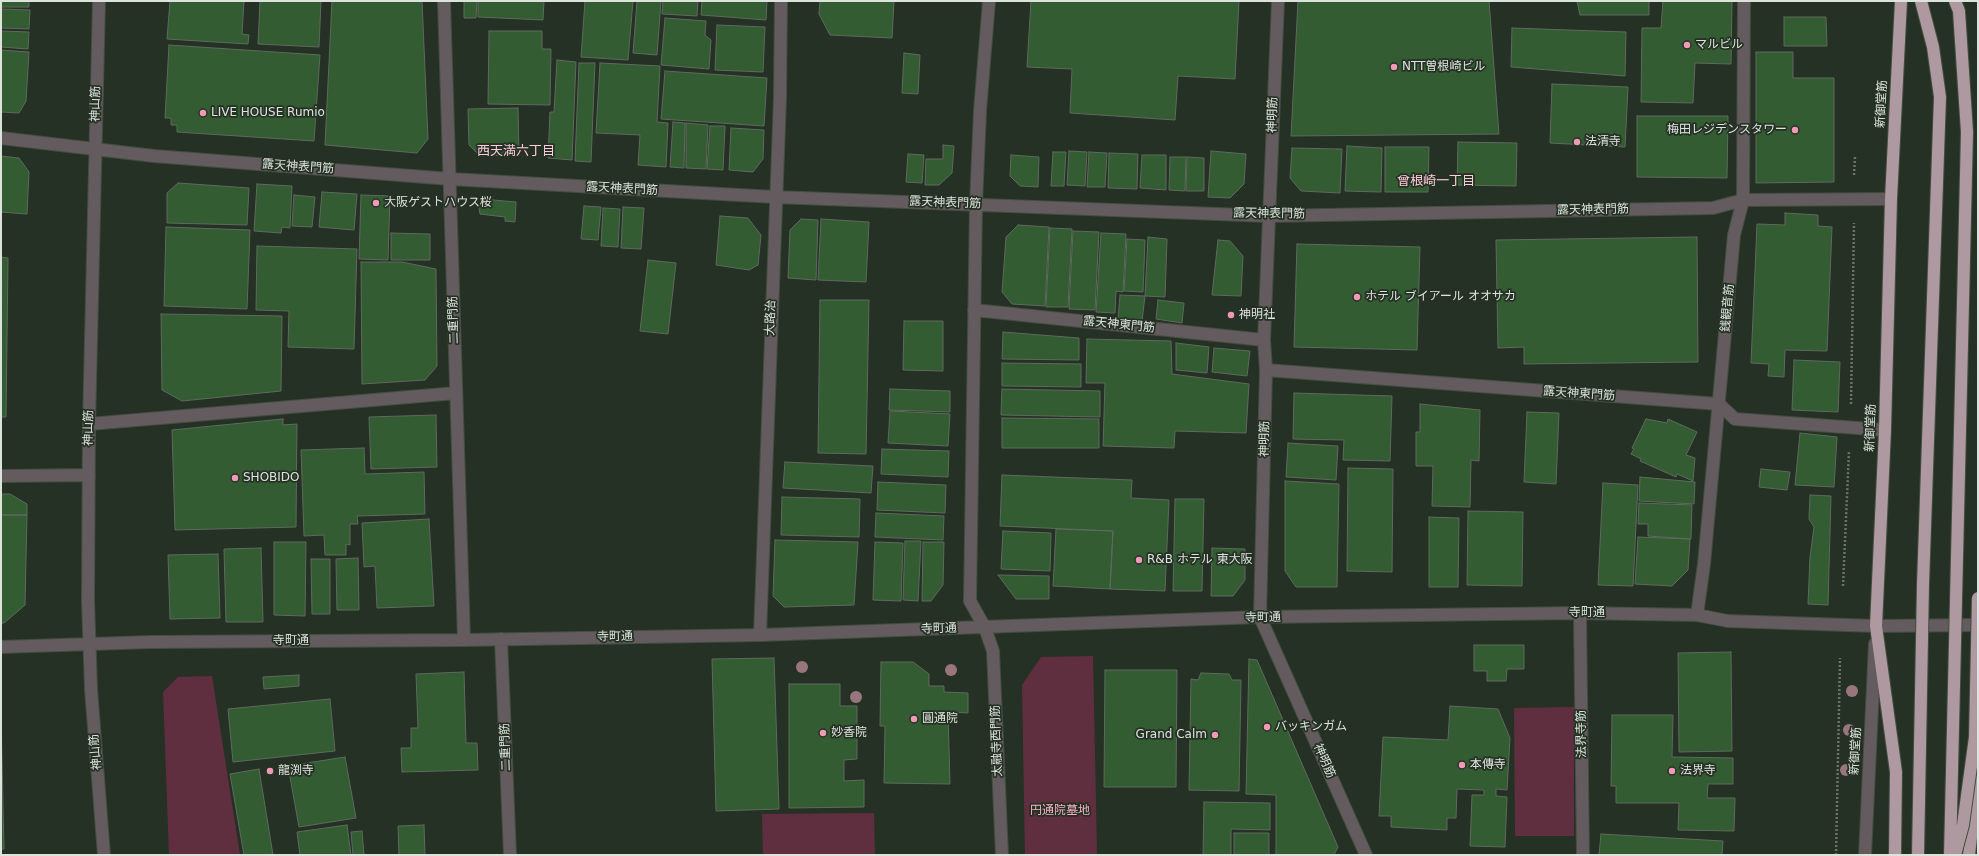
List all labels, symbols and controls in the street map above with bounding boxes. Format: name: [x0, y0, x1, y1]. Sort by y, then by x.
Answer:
place label: マルビル: [1695, 38, 1743, 52]
marker: マルビル: [1682, 40, 1692, 50]
place label: NTT曽根崎ビル: [1402, 60, 1485, 74]
marker: NTT曽根崎ビル: [1389, 62, 1399, 72]
street label: 新御堂筋: [1874, 80, 1890, 128]
street label: 神山筋: [88, 86, 104, 122]
street label: 神明筋: [1265, 97, 1281, 133]
place label: LIVE HOUSE Rumio: [211, 106, 325, 120]
marker: LIVE HOUSE Rumio: [198, 108, 208, 118]
place label: 梅田レジデンスタワー: [1667, 123, 1787, 137]
marker: 梅田レジデンスタワー: [1790, 125, 1800, 135]
place label: 法清寺: [1585, 135, 1621, 149]
marker: 法清寺: [1572, 137, 1582, 147]
district label: 西天満六丁目: [477, 144, 555, 160]
street label: 露天神表門筋: [262, 157, 334, 177]
district label: 曾根崎一丁目: [1397, 174, 1475, 190]
street label: 露天神表門筋: [586, 180, 658, 198]
street label: 露天神表門筋: [909, 195, 981, 211]
place label: 大阪ゲストハウス桜: [384, 196, 492, 210]
marker: 大阪ゲストハウス桜: [371, 198, 381, 208]
street label: 露天神表門筋: [1557, 202, 1629, 218]
street label: 露天神表門筋: [1233, 206, 1305, 222]
street label: 銭観音筋: [1719, 283, 1737, 333]
place label: ホテル ブイアール オオサカ: [1365, 290, 1516, 304]
marker: ホテル ブイアール オオサカ: [1352, 292, 1362, 302]
street label: 二重門筋: [446, 296, 462, 344]
street label: 大路治: [763, 300, 779, 336]
place label: 神明社: [1239, 308, 1275, 322]
marker: 神明社: [1226, 310, 1236, 320]
street label: 露天神東門筋: [1082, 314, 1156, 336]
street label: 露天神東門筋: [1543, 384, 1615, 404]
street label: 新御堂筋: [1863, 404, 1879, 452]
street label: 神山筋: [81, 410, 97, 446]
street label: 神明筋: [1257, 421, 1273, 457]
place label: SHOBIDO: [243, 471, 300, 485]
marker: SHOBIDO: [230, 473, 240, 483]
place label: R&B ホテル 東大阪: [1147, 553, 1253, 567]
marker: R&B ホテル 東大阪: [1134, 555, 1144, 565]
street label: 寺町通: [1569, 606, 1605, 620]
street label: 寺町通: [1245, 610, 1281, 626]
street label: 寺町通: [921, 621, 957, 637]
street label: 寺町通: [597, 629, 633, 645]
street label: 寺町通: [273, 634, 309, 648]
street label: 太融寺西門筋: [989, 705, 1005, 777]
street label: 法界寺筋: [1574, 710, 1590, 758]
place label: 圓通院: [922, 712, 958, 726]
marker: 圓通院: [909, 714, 919, 724]
place label: バッキンガム: [1275, 720, 1347, 734]
marker: バッキンガム: [1262, 722, 1272, 732]
street label: 二重門筋: [498, 723, 514, 771]
place label: 妙香院: [831, 726, 867, 740]
street label: 新御堂筋: [1848, 727, 1864, 775]
marker: 妙香院: [818, 728, 828, 738]
place label: Grand Calm: [1136, 728, 1207, 742]
marker: Grand Calm: [1210, 730, 1220, 740]
street label: 神山筋: [87, 733, 105, 771]
street label: 神明筋: [1310, 742, 1338, 780]
place label: 本傳寺: [1470, 758, 1506, 772]
marker: 本傳寺: [1457, 760, 1467, 770]
place label: 龍渕寺: [278, 764, 314, 778]
place label: 法界寺: [1680, 764, 1716, 778]
marker: 龍渕寺: [265, 766, 275, 776]
marker: 法界寺: [1667, 766, 1677, 776]
park label: 円通院墓地: [1030, 804, 1090, 818]

